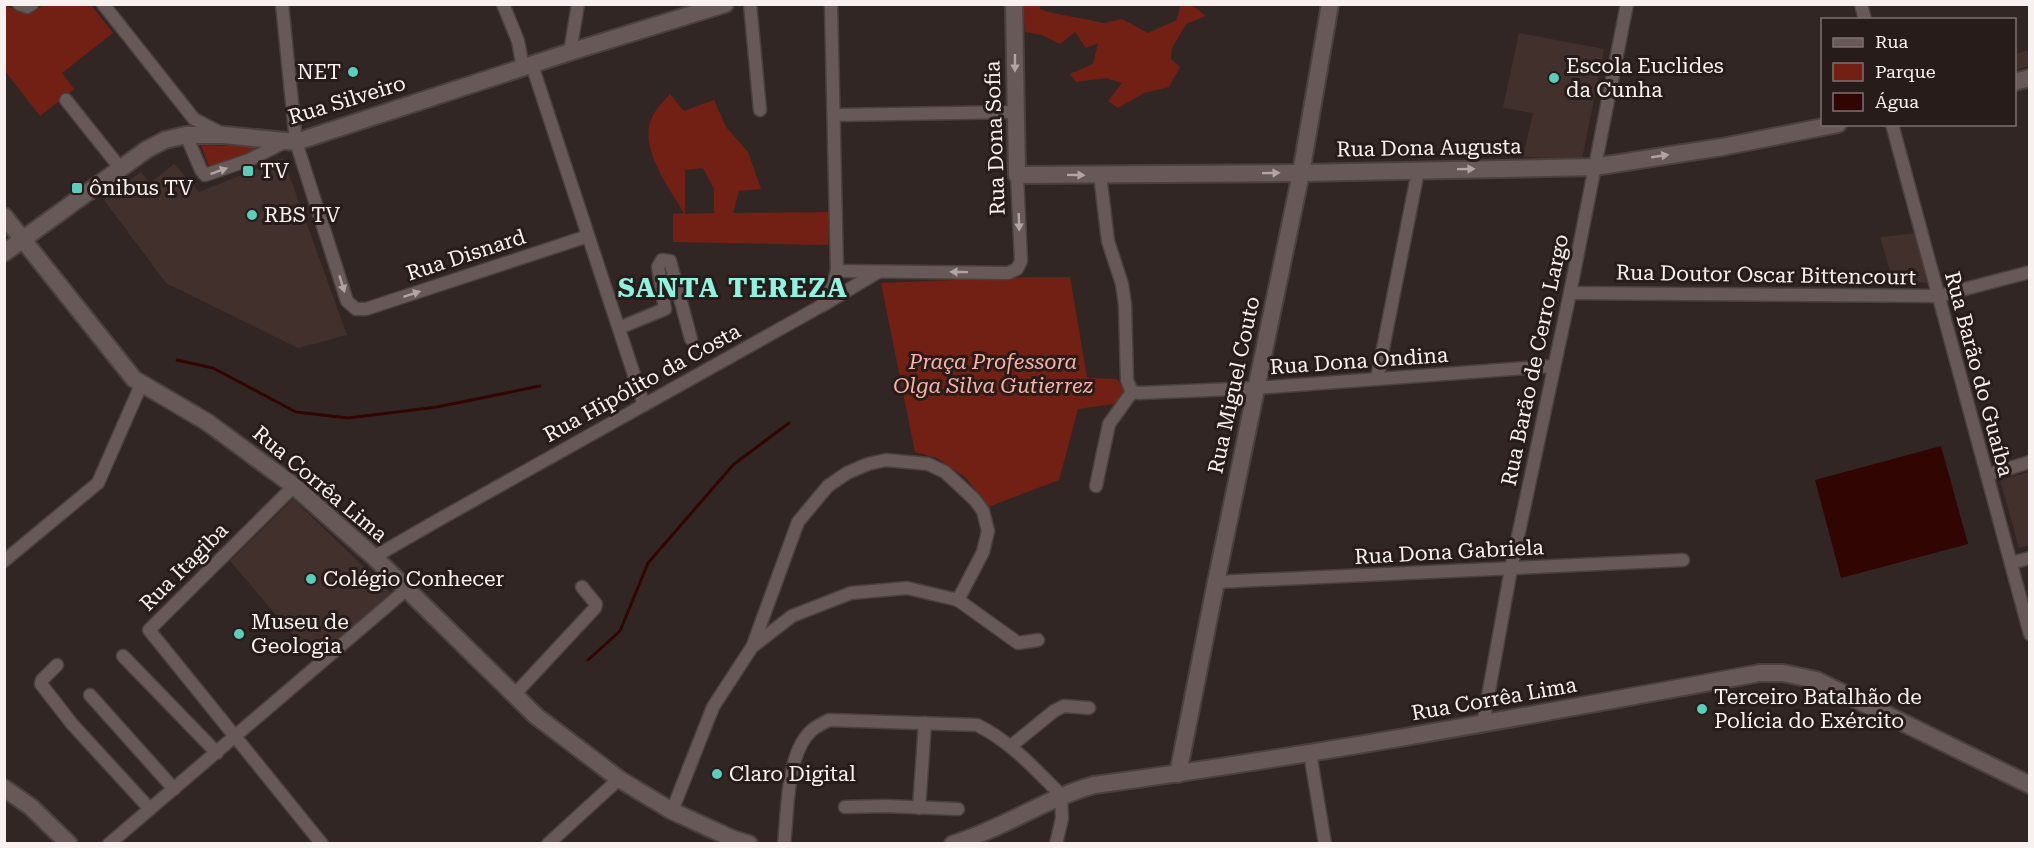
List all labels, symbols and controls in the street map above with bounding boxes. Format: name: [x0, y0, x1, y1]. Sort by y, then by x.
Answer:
legend: [1821, 18, 2016, 126]
text: Rua: [1875, 31, 1908, 52]
one-way arrow: [1010, 53, 1020, 72]
place label: Escola Euclides da Cunha: [1566, 54, 1724, 102]
street label: Rua Dona Sofia: [980, 59, 1010, 216]
place label: NET: [297, 60, 341, 84]
text: Parque: [1875, 61, 1936, 82]
marker: NET: [346, 65, 360, 79]
street label: Rua Silveiro: [285, 71, 409, 129]
marker: Escola Euclides da Cunha: [1547, 71, 1561, 85]
text: Água: [1875, 91, 1919, 112]
street label: Rua Dona Augusta: [1336, 134, 1522, 162]
one-way arrow: [1651, 152, 1670, 161]
place label: TV: [260, 159, 289, 183]
marker: TV: [241, 164, 255, 178]
one-way arrow: [1456, 165, 1475, 174]
one-way arrow: [210, 166, 228, 175]
one-way arrow: [1261, 168, 1280, 178]
one-way arrow: [1066, 170, 1085, 180]
place label: ônibus TV: [89, 176, 193, 200]
marker: ônibus TV: [70, 181, 84, 195]
place label: RBS TV: [264, 203, 340, 227]
marker: RBS TV: [245, 208, 259, 222]
one-way arrow: [1015, 213, 1024, 232]
street label: Rua Disnard: [403, 224, 529, 286]
street label: Rua Barão de Cerro Largo: [1497, 232, 1573, 488]
street label: Rua Doutor Oscar Bittencourt: [1616, 260, 1917, 290]
one-way arrow: [949, 268, 968, 277]
street label: Rua Barão do Guaíba: [1940, 269, 2018, 480]
district label: SANTA TEREZA: [618, 272, 848, 304]
one-way arrow: [338, 275, 347, 293]
one-way arrow: [403, 289, 421, 298]
street label: Rua Miguel Couto: [1203, 294, 1265, 476]
street label: Rua Hipólito da Costa: [539, 319, 745, 447]
street label: Rua Dona Ondina: [1269, 343, 1450, 379]
park label: Praça Professora Olga Silva Gutierrez: [893, 350, 1093, 398]
street label: Rua Corrêa Lima: [248, 421, 392, 547]
street label: Rua Itagiba: [135, 518, 233, 616]
street label: Rua Dona Gabriela: [1354, 535, 1545, 569]
place label: Colégio Conhecer: [323, 567, 505, 591]
marker: Colégio Conhecer: [304, 572, 318, 586]
place label: Museu de Geologia: [251, 610, 349, 658]
marker: Museu de Geologia: [232, 627, 246, 641]
street label: Rua Corrêa Lima: [1409, 673, 1579, 725]
place label: Terceiro Batalhão de Polícia do Exército: [1714, 685, 1922, 733]
marker: Terceiro Batalhão de Polícia do Exército: [1695, 702, 1709, 716]
place label: Claro Digital: [729, 762, 856, 786]
marker: Claro Digital: [710, 767, 724, 781]

